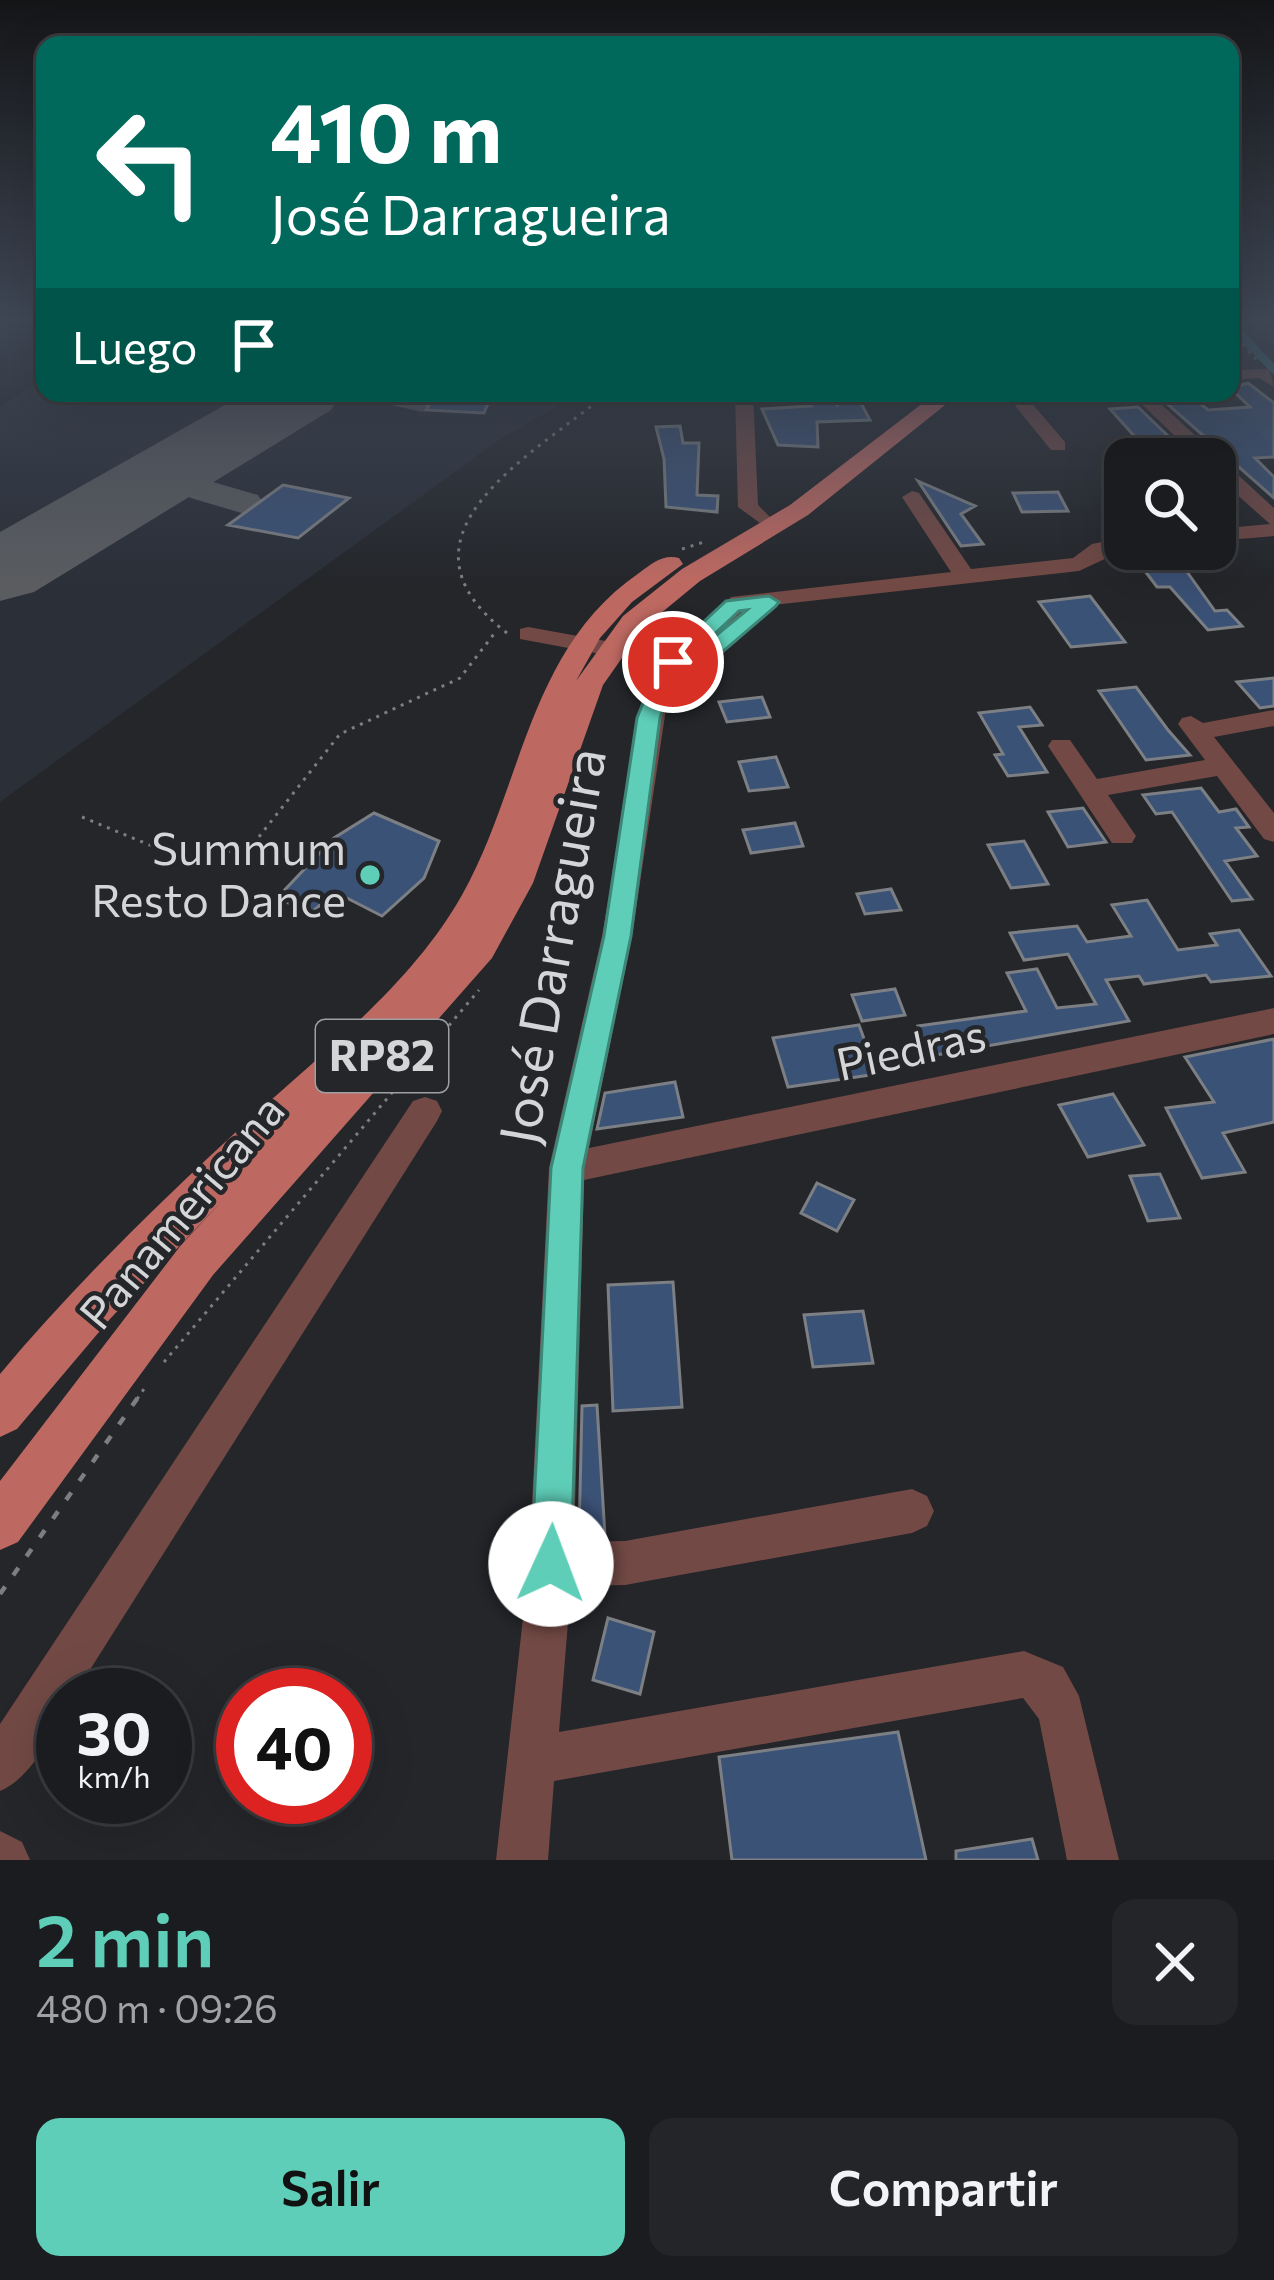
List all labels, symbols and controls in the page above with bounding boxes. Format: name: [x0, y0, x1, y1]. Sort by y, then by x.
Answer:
text: 410 m: [270, 78, 502, 180]
icon: left: [72, 84, 228, 240]
text: José Darragueira: [270, 180, 671, 246]
icon: arrive: [221, 312, 287, 378]
text: Luego: [72, 318, 197, 373]
map controls: [1104, 438, 1236, 570]
button: search: [1104, 438, 1236, 570]
pin: [622, 611, 724, 713]
icon: arrive: [640, 629, 706, 695]
street label: José Darragueira: [483, 742, 617, 1149]
place label: Summum Resto Dance: [91, 819, 346, 926]
marker: Summum Resto Dance: [357, 862, 383, 888]
street label: Piedras: [831, 1005, 990, 1090]
road number: RP82: [316, 1020, 448, 1092]
street label: Panamericana: [66, 1082, 294, 1339]
position arrow: [488, 1501, 614, 1627]
speed limit sign: 40: [216, 1668, 372, 1824]
text: 30: [77, 1694, 151, 1767]
text: km/h: [78, 1757, 150, 1794]
text: 2 min: [36, 1894, 214, 1982]
button: close: [1112, 1899, 1238, 2025]
text: 480 m · 09:26: [36, 1983, 278, 2031]
button: Salir: [36, 2118, 625, 2256]
button: Compartir: [649, 2118, 1238, 2256]

